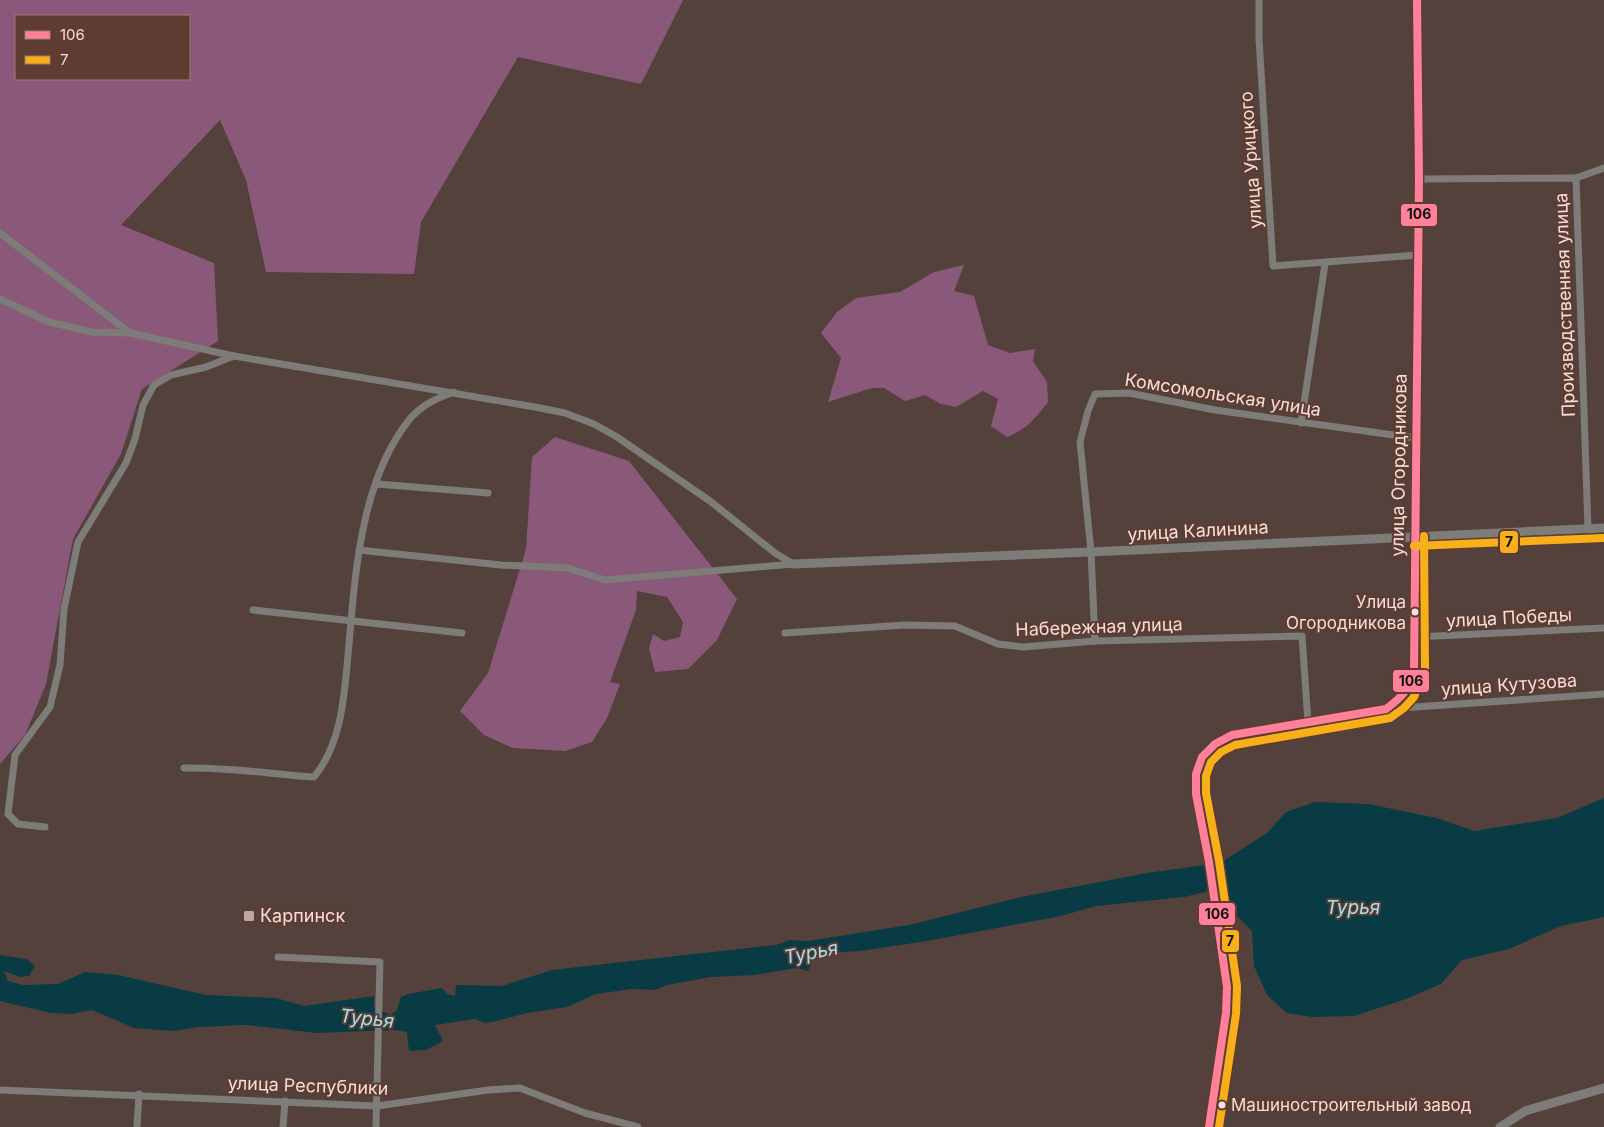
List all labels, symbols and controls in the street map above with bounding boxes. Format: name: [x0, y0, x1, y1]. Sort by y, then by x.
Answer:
legend: [15, 15, 190, 80]
text: 106: [60, 25, 85, 44]
text: 7: [60, 50, 69, 69]
street label: улица Урицкого: [1235, 91, 1266, 229]
street label: Производственная улица: [1550, 193, 1579, 417]
line badge: 106: [1400, 203, 1438, 227]
text: 106: [1407, 205, 1431, 222]
street label: Комсомольская улица: [1123, 369, 1323, 420]
street label: улица Огородникова: [1386, 373, 1411, 557]
street label: улица Калинина: [1127, 516, 1269, 545]
line badge: 7: [1499, 530, 1519, 554]
text: 7: [1505, 533, 1513, 550]
place label: Улица Огородникова: [1286, 592, 1406, 633]
street label: улица Победы: [1445, 604, 1572, 631]
marker: Улица Огородникова: [1410, 607, 1420, 617]
street label: Набережная улица: [1015, 613, 1183, 640]
line badge: 106: [1392, 669, 1430, 693]
street label: улица Кутузова: [1440, 669, 1578, 700]
text: 106: [1399, 672, 1423, 689]
water label: Турья: [1326, 896, 1380, 919]
line badge: 106: [1198, 902, 1236, 926]
place label: Карпинск: [260, 905, 345, 926]
text: 106: [1205, 905, 1229, 922]
marker: Карпинск: [242, 909, 256, 923]
line badge: 7: [1221, 929, 1240, 953]
text: 7: [1226, 932, 1234, 949]
water label: Турья: [782, 936, 840, 969]
water label: Турья: [339, 1004, 395, 1033]
street label: улица Республики: [227, 1072, 389, 1099]
place label: Машиностроительный завод: [1231, 1095, 1472, 1115]
marker: Машиностроительный завод: [1217, 1100, 1227, 1110]

